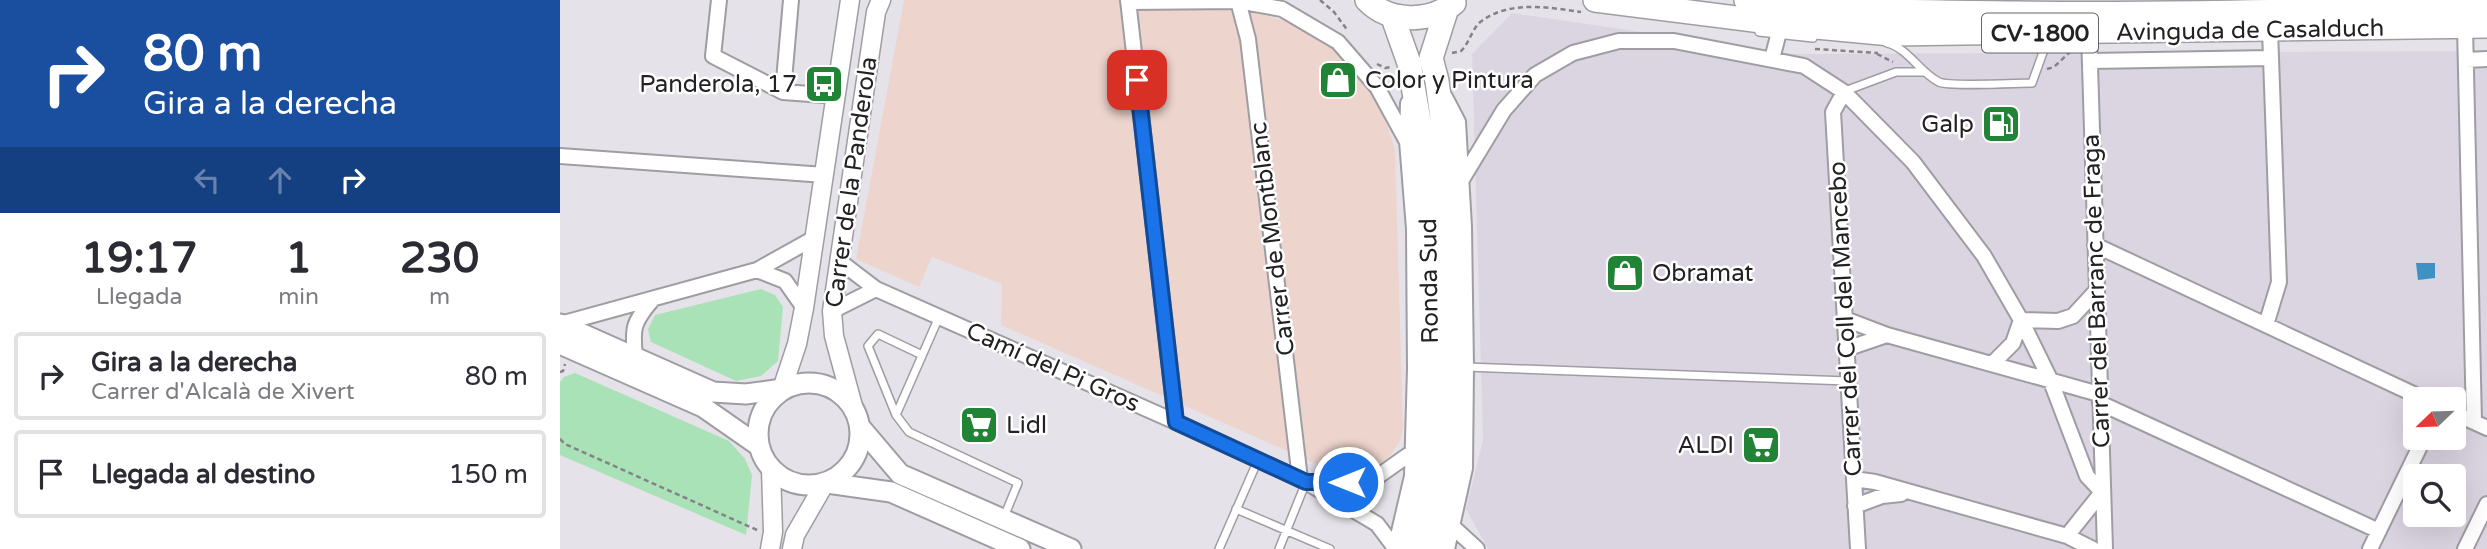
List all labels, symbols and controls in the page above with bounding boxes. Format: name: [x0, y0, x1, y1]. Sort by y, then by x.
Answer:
road number: CV-1800: [1982, 14, 2098, 52]
street label: Avinguda de Casalduch: [2116, 14, 2384, 47]
text: 80 m: [143, 25, 262, 84]
icon: right: [28, 28, 119, 119]
pin: [1107, 50, 1167, 110]
street label: Carrer de la Panderola: [820, 55, 883, 309]
shop icon: Color y Pintura: [1317, 59, 1359, 101]
icon: arrive: [1118, 61, 1156, 99]
bus stop icon: Panderola, 17: [803, 63, 845, 105]
place label: Color y Pintura: [1365, 66, 1534, 95]
place label: Panderola, 17: [639, 70, 797, 99]
text: Gira a la derecha: [143, 85, 397, 123]
fuel station icon: Galp: [1980, 103, 2022, 145]
place label: Galp: [1921, 110, 1974, 139]
street label: Carrer de Montblanc: [1244, 120, 1301, 357]
street label: Carrer del Barranc de Fraga: [2077, 134, 2116, 448]
icon: left: [188, 161, 226, 199]
icon: ahead: [261, 161, 299, 199]
icon: right: [334, 161, 372, 199]
street label: Carrer del Coll del Mancebo: [1823, 161, 1868, 477]
street label: Ronda Sud: [1414, 218, 1445, 344]
text: 19:17: [81, 233, 197, 284]
text: 1: [285, 233, 312, 284]
text: 230: [400, 233, 479, 284]
shop icon: Obramat: [1604, 252, 1646, 294]
place label: Obramat: [1652, 259, 1754, 288]
text: Llegada: [96, 283, 183, 311]
text: min: [278, 283, 319, 311]
text: m: [429, 283, 450, 311]
street label: Camí del Pi Gros: [962, 316, 1144, 419]
text: Gira a la derecha: [91, 347, 297, 378]
icon: right: [32, 357, 70, 395]
text: 80 m: [465, 361, 528, 392]
text: Carrer d'Alcalà de Xivert: [91, 378, 355, 406]
north arrow: [2403, 387, 2466, 450]
map controls: [2403, 387, 2466, 527]
supermarket icon: Lidl: [958, 404, 1000, 446]
place label: Lidl: [1006, 411, 1047, 440]
supermarket icon: ALDI: [1740, 424, 1782, 466]
place label: ALDI: [1677, 431, 1734, 460]
position arrow: [1311, 445, 1385, 519]
icon: arrive: [32, 455, 70, 493]
text: Llegada al destino: [91, 459, 315, 490]
text: 150 m: [448, 459, 528, 490]
button: search: [2403, 464, 2466, 527]

